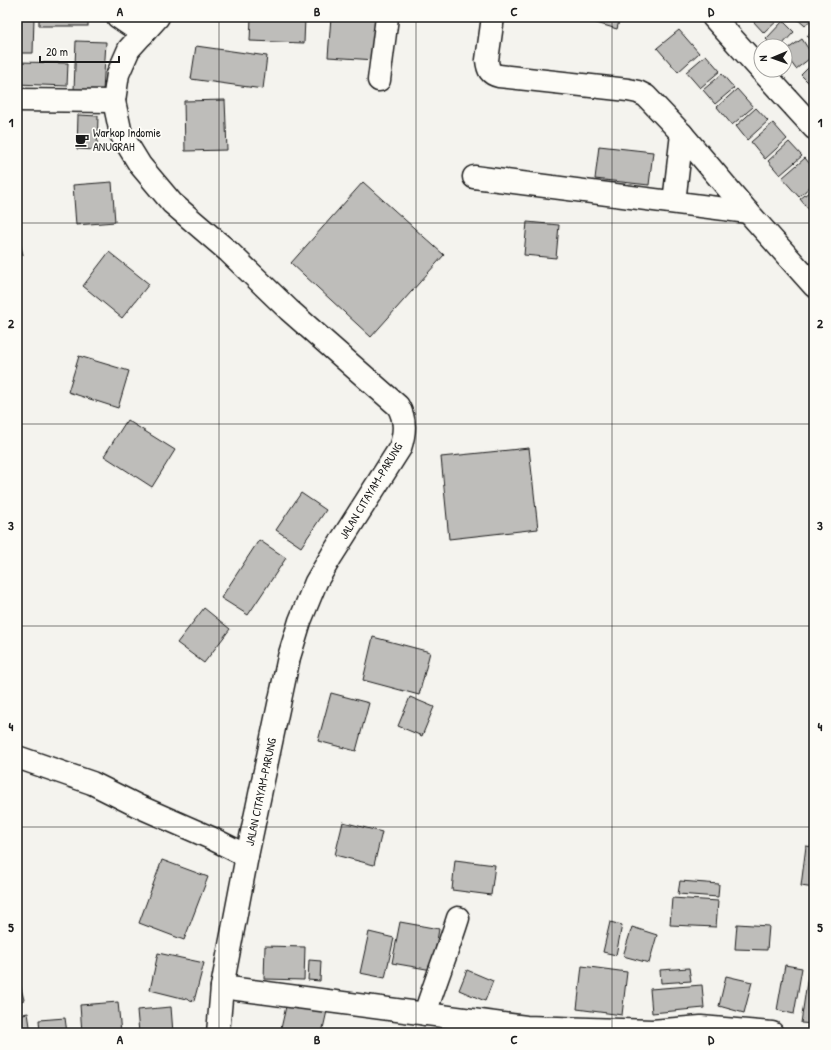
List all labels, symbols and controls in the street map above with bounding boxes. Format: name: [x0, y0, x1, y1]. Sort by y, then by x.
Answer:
text: A: [117, 2, 124, 20]
text: B: [314, 2, 321, 20]
text: C: [510, 2, 518, 20]
text: D: [708, 2, 715, 20]
scale bar: [40, 38, 119, 64]
north arrow: [753, 38, 793, 78]
text: 20 m: [46, 43, 68, 60]
text: N: [756, 55, 770, 62]
text: 1: [9, 113, 14, 131]
text: 1: [818, 113, 823, 131]
place label: Warkop Indomie ANUGRAH: [93, 124, 161, 155]
cafe icon: Warkop Indomie ANUGRAH: [74, 132, 90, 148]
text: 2: [8, 314, 15, 332]
text: 2: [817, 314, 824, 332]
street label: JALAN CITAYAM-PARUNG: [335, 439, 406, 542]
text: 3: [8, 516, 14, 534]
text: 3: [817, 516, 823, 534]
text: 4: [9, 717, 14, 735]
text: 4: [818, 717, 823, 735]
street label: JALAN CITAYAM-PARUNG: [241, 736, 280, 847]
text: 5: [8, 918, 14, 936]
text: 5: [817, 918, 823, 936]
text: A: [117, 1030, 124, 1048]
text: B: [314, 1030, 321, 1048]
text: C: [510, 1030, 518, 1048]
text: D: [708, 1030, 715, 1048]

